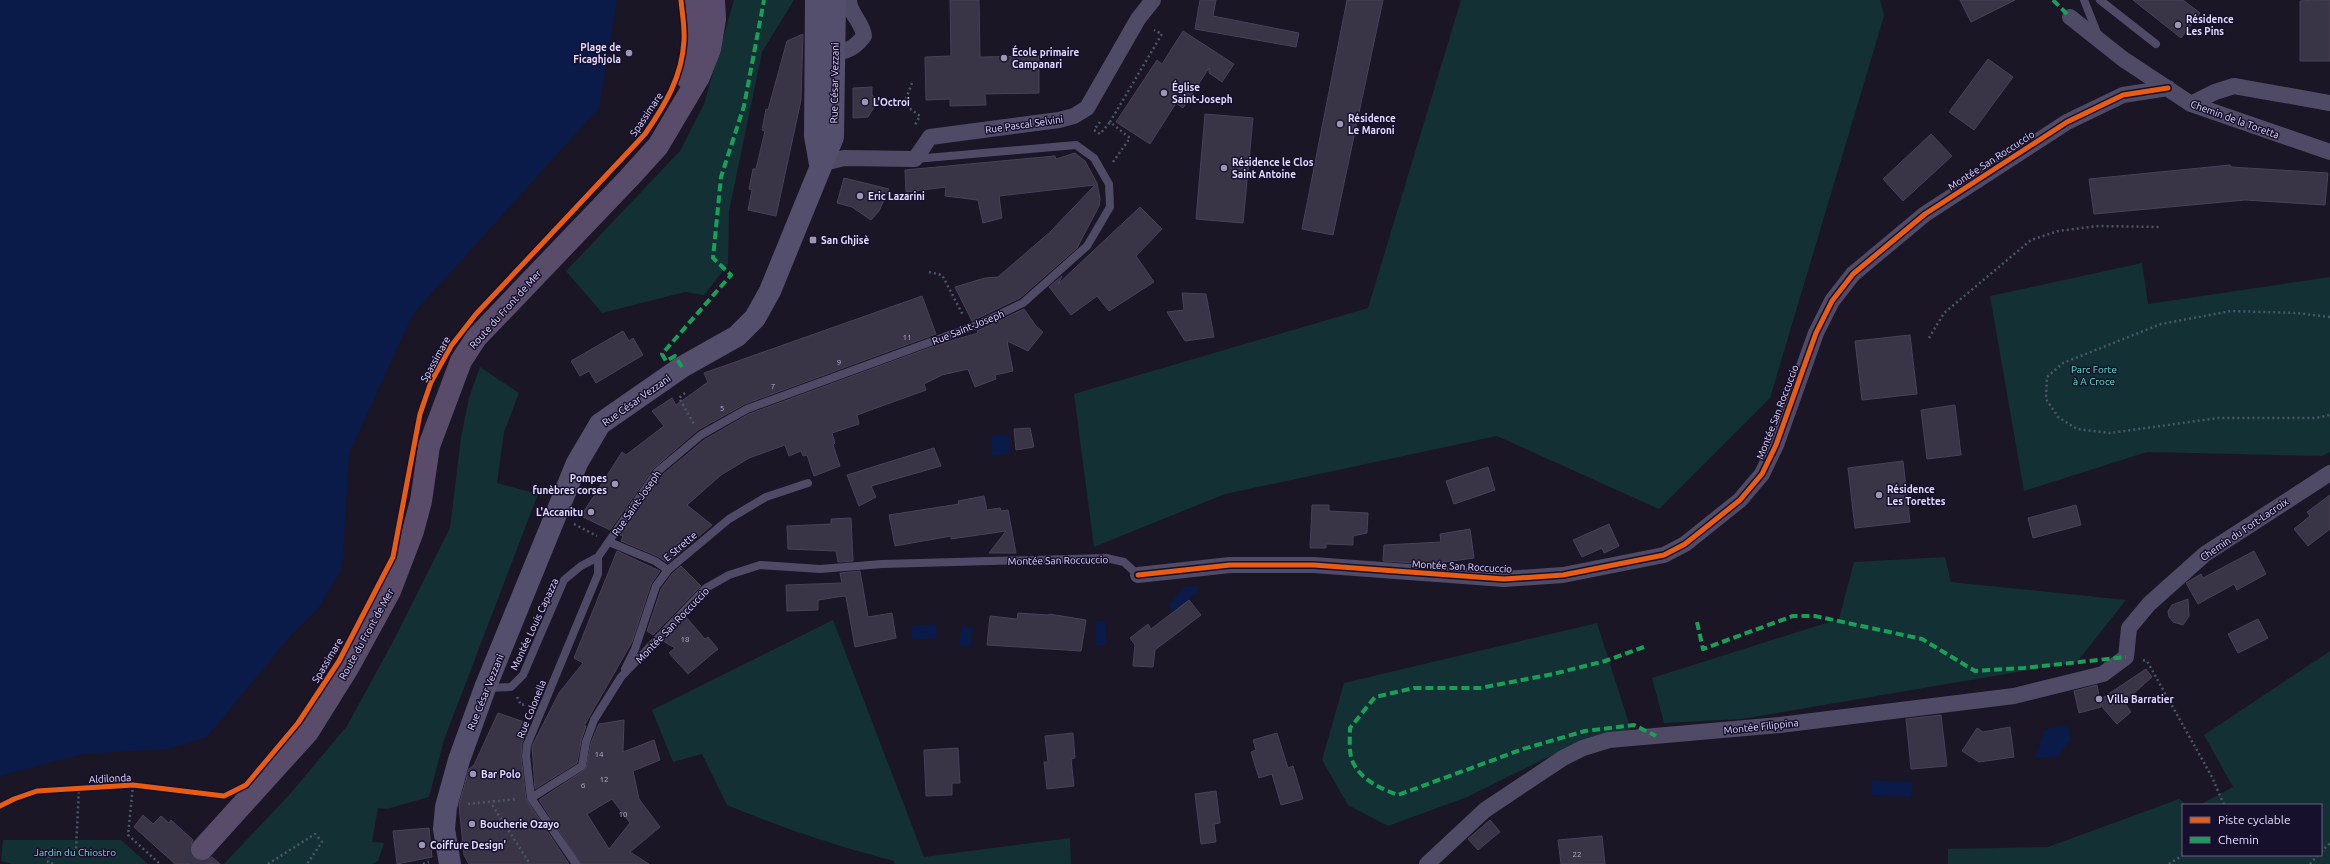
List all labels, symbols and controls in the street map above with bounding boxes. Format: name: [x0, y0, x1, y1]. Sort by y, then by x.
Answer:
place label: Résidence Les Pins: [2186, 14, 2234, 37]
marker: Résidence Les Pins: [2173, 20, 2183, 30]
place label: Plage de Ficaghjola: [573, 42, 621, 65]
street label: Rue César Vezzani: [828, 42, 841, 124]
place label: École primaire Campanari: [1012, 45, 1079, 70]
marker: Plage de Ficaghjola: [624, 48, 634, 58]
marker: École primaire Campanari: [999, 53, 1009, 63]
place label: Église Saint-Joseph: [1172, 80, 1233, 105]
marker: Église Saint-Joseph: [1159, 88, 1169, 98]
street label: Spassimare: [628, 90, 665, 138]
marker: L'Octroi: [860, 97, 870, 107]
place label: L'Octroi: [873, 97, 910, 108]
street label: Chemin de la Toretta: [2189, 98, 2281, 141]
place label: Résidence Le Maroni: [1348, 113, 1396, 136]
street label: Rue Pascal Selvini: [984, 114, 1064, 135]
marker: Résidence Le Maroni: [1335, 119, 1345, 129]
street label: Montée San Roccuccio: [1946, 128, 2037, 192]
place label: Résidence le Clos Saint Antoine: [1232, 157, 1314, 180]
marker: Résidence le Clos Saint Antoine: [1219, 163, 1229, 173]
marker: Eric Lazarini: [855, 191, 865, 201]
place label: Eric Lazarini: [868, 191, 925, 202]
marker: San Ghjisè: [808, 235, 818, 245]
place label: San Ghjisè: [821, 235, 869, 246]
street label: Route du Front de Mer: [467, 268, 544, 351]
street label: Rue Saint-Joseph: [930, 308, 1006, 347]
house number: 11: [902, 333, 912, 342]
street label: Spassimare: [418, 335, 452, 384]
house number: 9: [837, 358, 841, 367]
street label: Montée San Roccuccio: [1754, 363, 1801, 461]
park label: Parc Forte à A Croce: [2071, 364, 2117, 387]
street label: Rue César Vezzani: [600, 373, 673, 428]
house number: 7: [771, 382, 775, 391]
house number: 5: [720, 404, 724, 413]
street label: Rue Saint-Joseph: [610, 469, 663, 538]
place label: Pompes funèbres corses: [533, 473, 607, 496]
marker: Pompes funèbres corses: [610, 479, 620, 489]
place label: Résidence Les Torettes: [1887, 484, 1946, 507]
marker: Résidence Les Torettes: [1874, 490, 1884, 500]
street label: Chemin du Fort-Lacroix: [2198, 496, 2290, 563]
place label: L'Accanitu: [536, 507, 583, 518]
marker: L'Accanitu: [586, 507, 596, 517]
street label: E Strette: [662, 529, 699, 563]
street label: Montée San Roccuccio: [1008, 554, 1108, 567]
street label: Montée San Roccuccio: [1412, 558, 1513, 575]
street label: Montée Louis Capazza: [508, 577, 561, 672]
street label: Montée San Roccuccio: [634, 585, 711, 665]
street label: Route du Front de Mer: [337, 587, 396, 681]
house number: 18: [680, 635, 690, 644]
street label: Spassimare: [310, 636, 345, 685]
street label: Rue César Vezzani: [465, 653, 506, 732]
street label: Rue Colonella: [515, 678, 548, 740]
marker: Villa Barratier: [2094, 694, 2104, 704]
place label: Villa Barratier: [2107, 694, 2175, 705]
street label: Montée Filippina: [1723, 717, 1799, 736]
house number: 14: [594, 750, 604, 759]
marker: Bar Polo: [468, 769, 478, 779]
place label: Bar Polo: [481, 769, 521, 780]
street label: Aldilonda: [88, 772, 132, 785]
house number: 12: [599, 775, 609, 784]
house number: 6: [581, 781, 586, 790]
legend: [2182, 804, 2322, 856]
house number: 10: [618, 810, 628, 819]
text: Piste cyclable: [2218, 813, 2291, 826]
marker: Boucherie Ozayo: [467, 819, 477, 829]
place label: Boucherie Ozayo: [480, 819, 559, 830]
text: Chemin: [2218, 833, 2259, 846]
place label: Coiffure Design': [430, 839, 506, 851]
marker: Coiffure Design': [417, 840, 427, 850]
park label: Jardin du Chiostro: [34, 847, 116, 858]
house number: 22: [1572, 850, 1582, 859]

